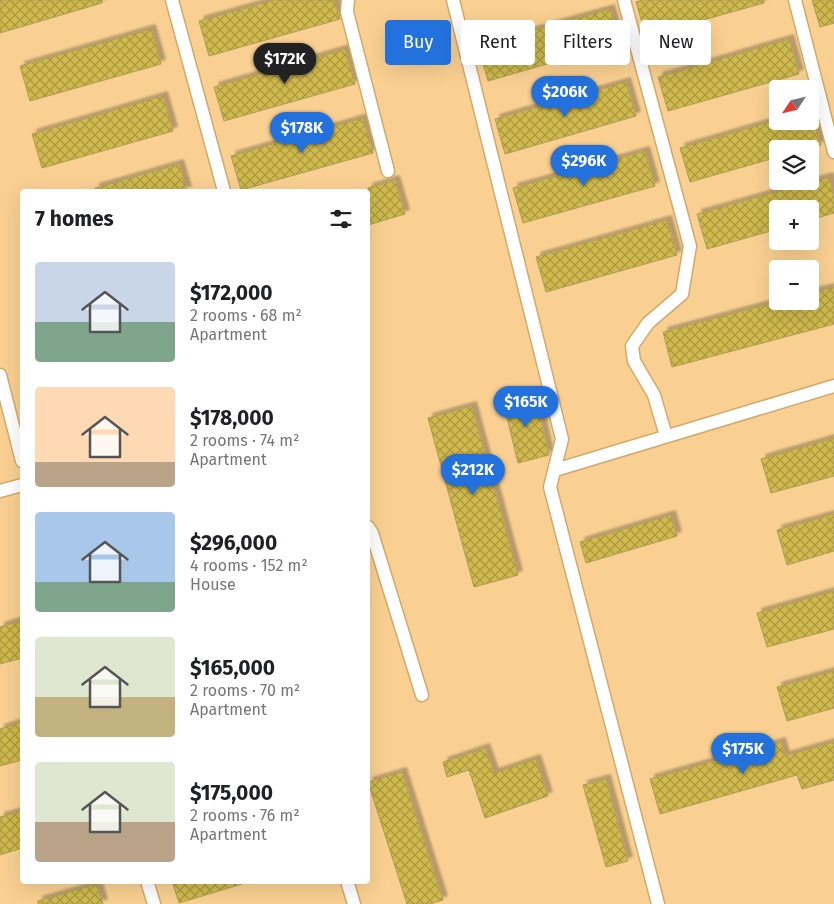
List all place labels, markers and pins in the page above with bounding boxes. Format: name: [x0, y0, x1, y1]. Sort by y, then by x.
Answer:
pin: $172K: [250, 42, 320, 85]
pin: $206K: [530, 76, 600, 118]
pin: $178K: [267, 112, 337, 154]
pin: $296K: [549, 144, 619, 187]
pin: $165K: [491, 386, 561, 428]
pin: $212K: [438, 454, 508, 496]
pin: $175K: [708, 732, 778, 775]

